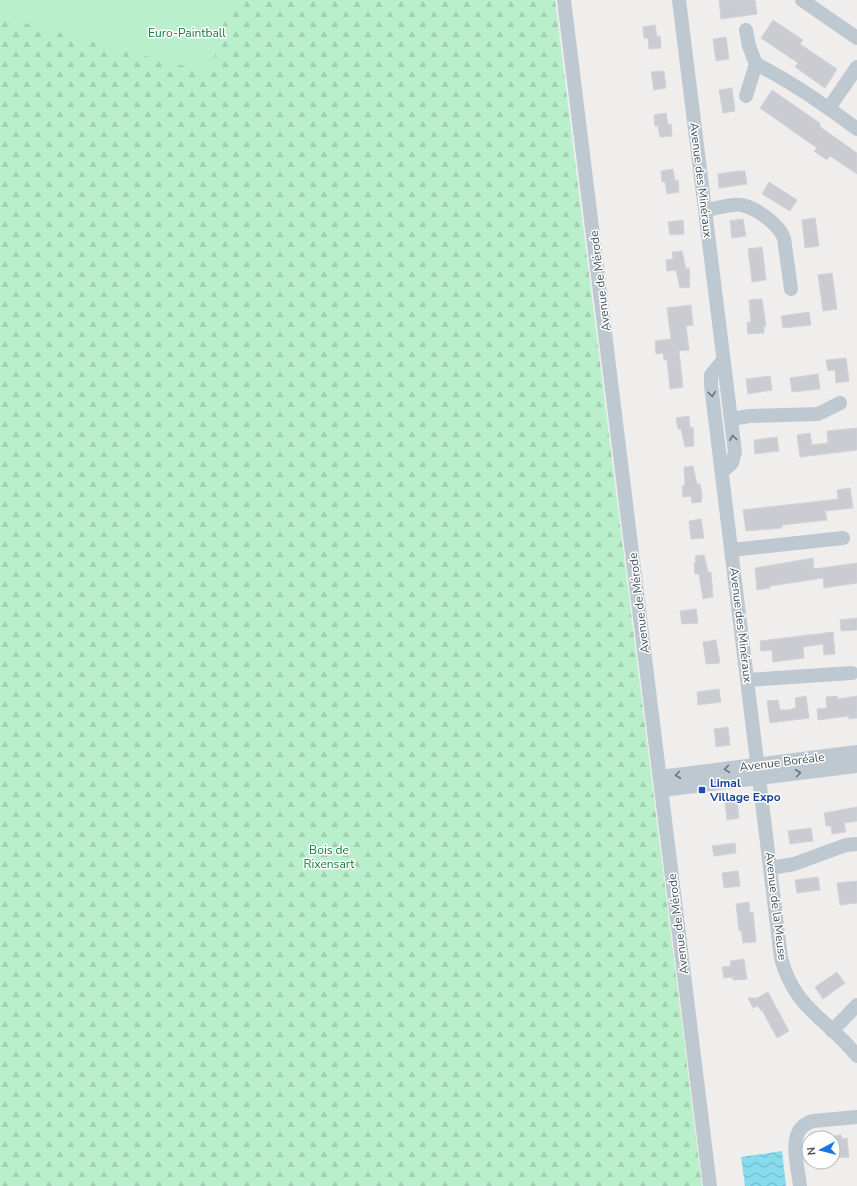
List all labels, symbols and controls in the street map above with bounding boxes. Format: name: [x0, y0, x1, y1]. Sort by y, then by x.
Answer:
park label: Euro-Paintball: [148, 25, 226, 41]
street label: Avenue des Minéraux: [686, 121, 716, 239]
street label: Avenue de Mérode: [586, 230, 614, 332]
one-way arrow: [707, 391, 716, 397]
one-way arrow: [729, 435, 738, 441]
street label: Avenue de Mérode: [625, 552, 653, 654]
street label: Avenue des Minéraux: [726, 566, 756, 684]
street label: Avenue Boréale: [739, 749, 825, 775]
one-way arrow: [724, 764, 730, 773]
one-way arrow: [795, 769, 801, 778]
one-way arrow: [675, 770, 681, 779]
place label: Limal Village Expo: [709, 775, 781, 805]
marker: Limal Village Expo: [697, 785, 707, 795]
park label: Bois de Rixensart: [303, 842, 355, 872]
street label: Avenue de la Meuse: [761, 851, 791, 961]
street label: Avenue de Mérode: [664, 873, 692, 975]
north arrow: [801, 1130, 841, 1170]
text: N: [804, 1146, 820, 1156]

